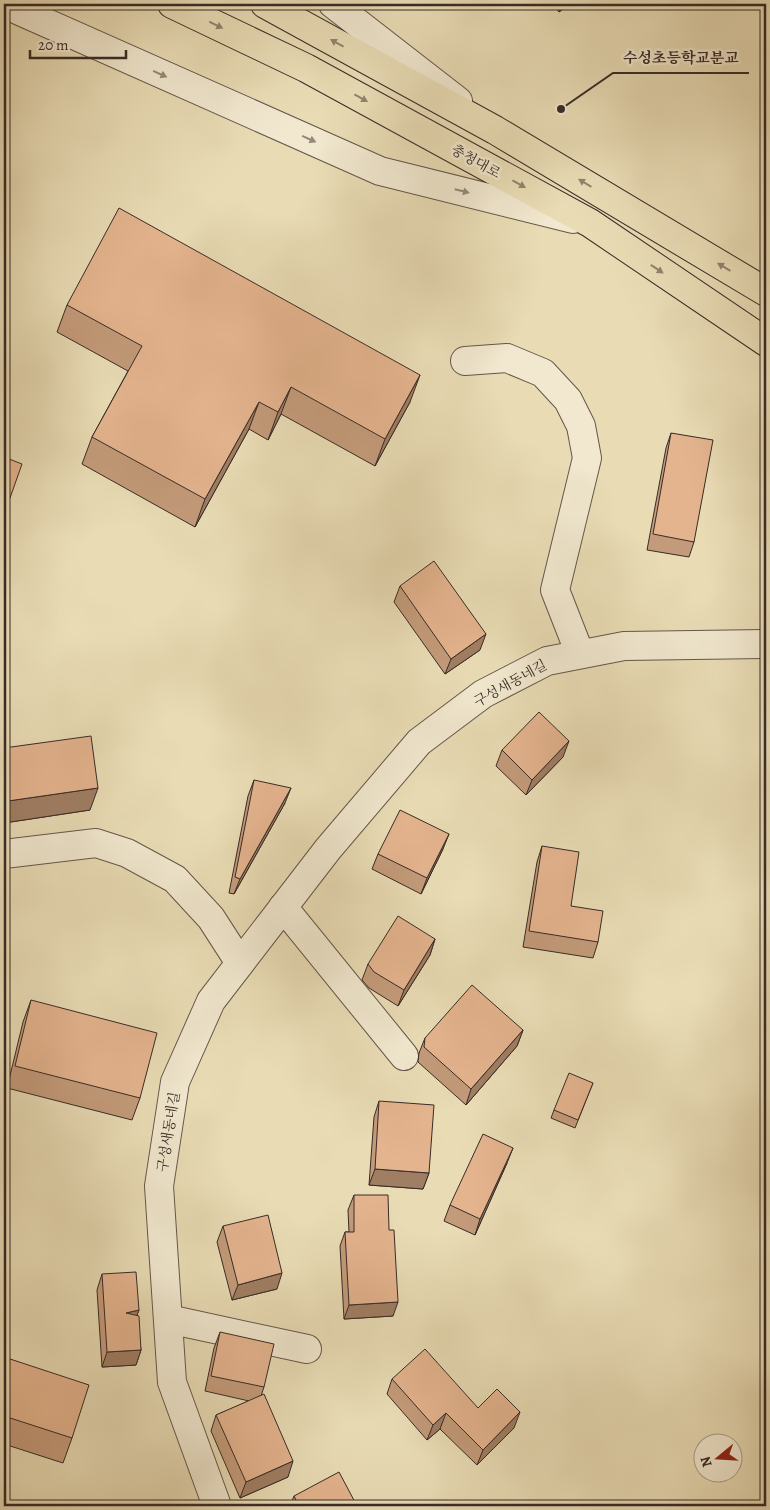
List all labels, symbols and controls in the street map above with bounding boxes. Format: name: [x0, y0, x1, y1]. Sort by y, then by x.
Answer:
one-way arrow: [209, 21, 223, 29]
scale bar: [30, 28, 126, 60]
text: 20 m: [38, 35, 69, 55]
one-way arrow: [330, 39, 345, 47]
callout: 수성초등학교분교: [613, 43, 749, 73]
text: 수성초등학교분교: [623, 48, 739, 68]
one-way arrow: [153, 70, 167, 78]
one-way arrow: [354, 94, 368, 102]
one-way arrow: [302, 136, 316, 144]
street label: 충청대로: [447, 140, 504, 183]
one-way arrow: [579, 179, 592, 188]
one-way arrow: [512, 180, 526, 189]
one-way arrow: [455, 187, 470, 195]
one-way arrow: [717, 263, 732, 271]
one-way arrow: [651, 264, 664, 274]
street label: 구성새동네길: [470, 655, 550, 711]
street label: 구성새동네길: [153, 1091, 184, 1174]
north arrow: [692, 1432, 742, 1482]
text: N: [696, 1454, 717, 1470]

